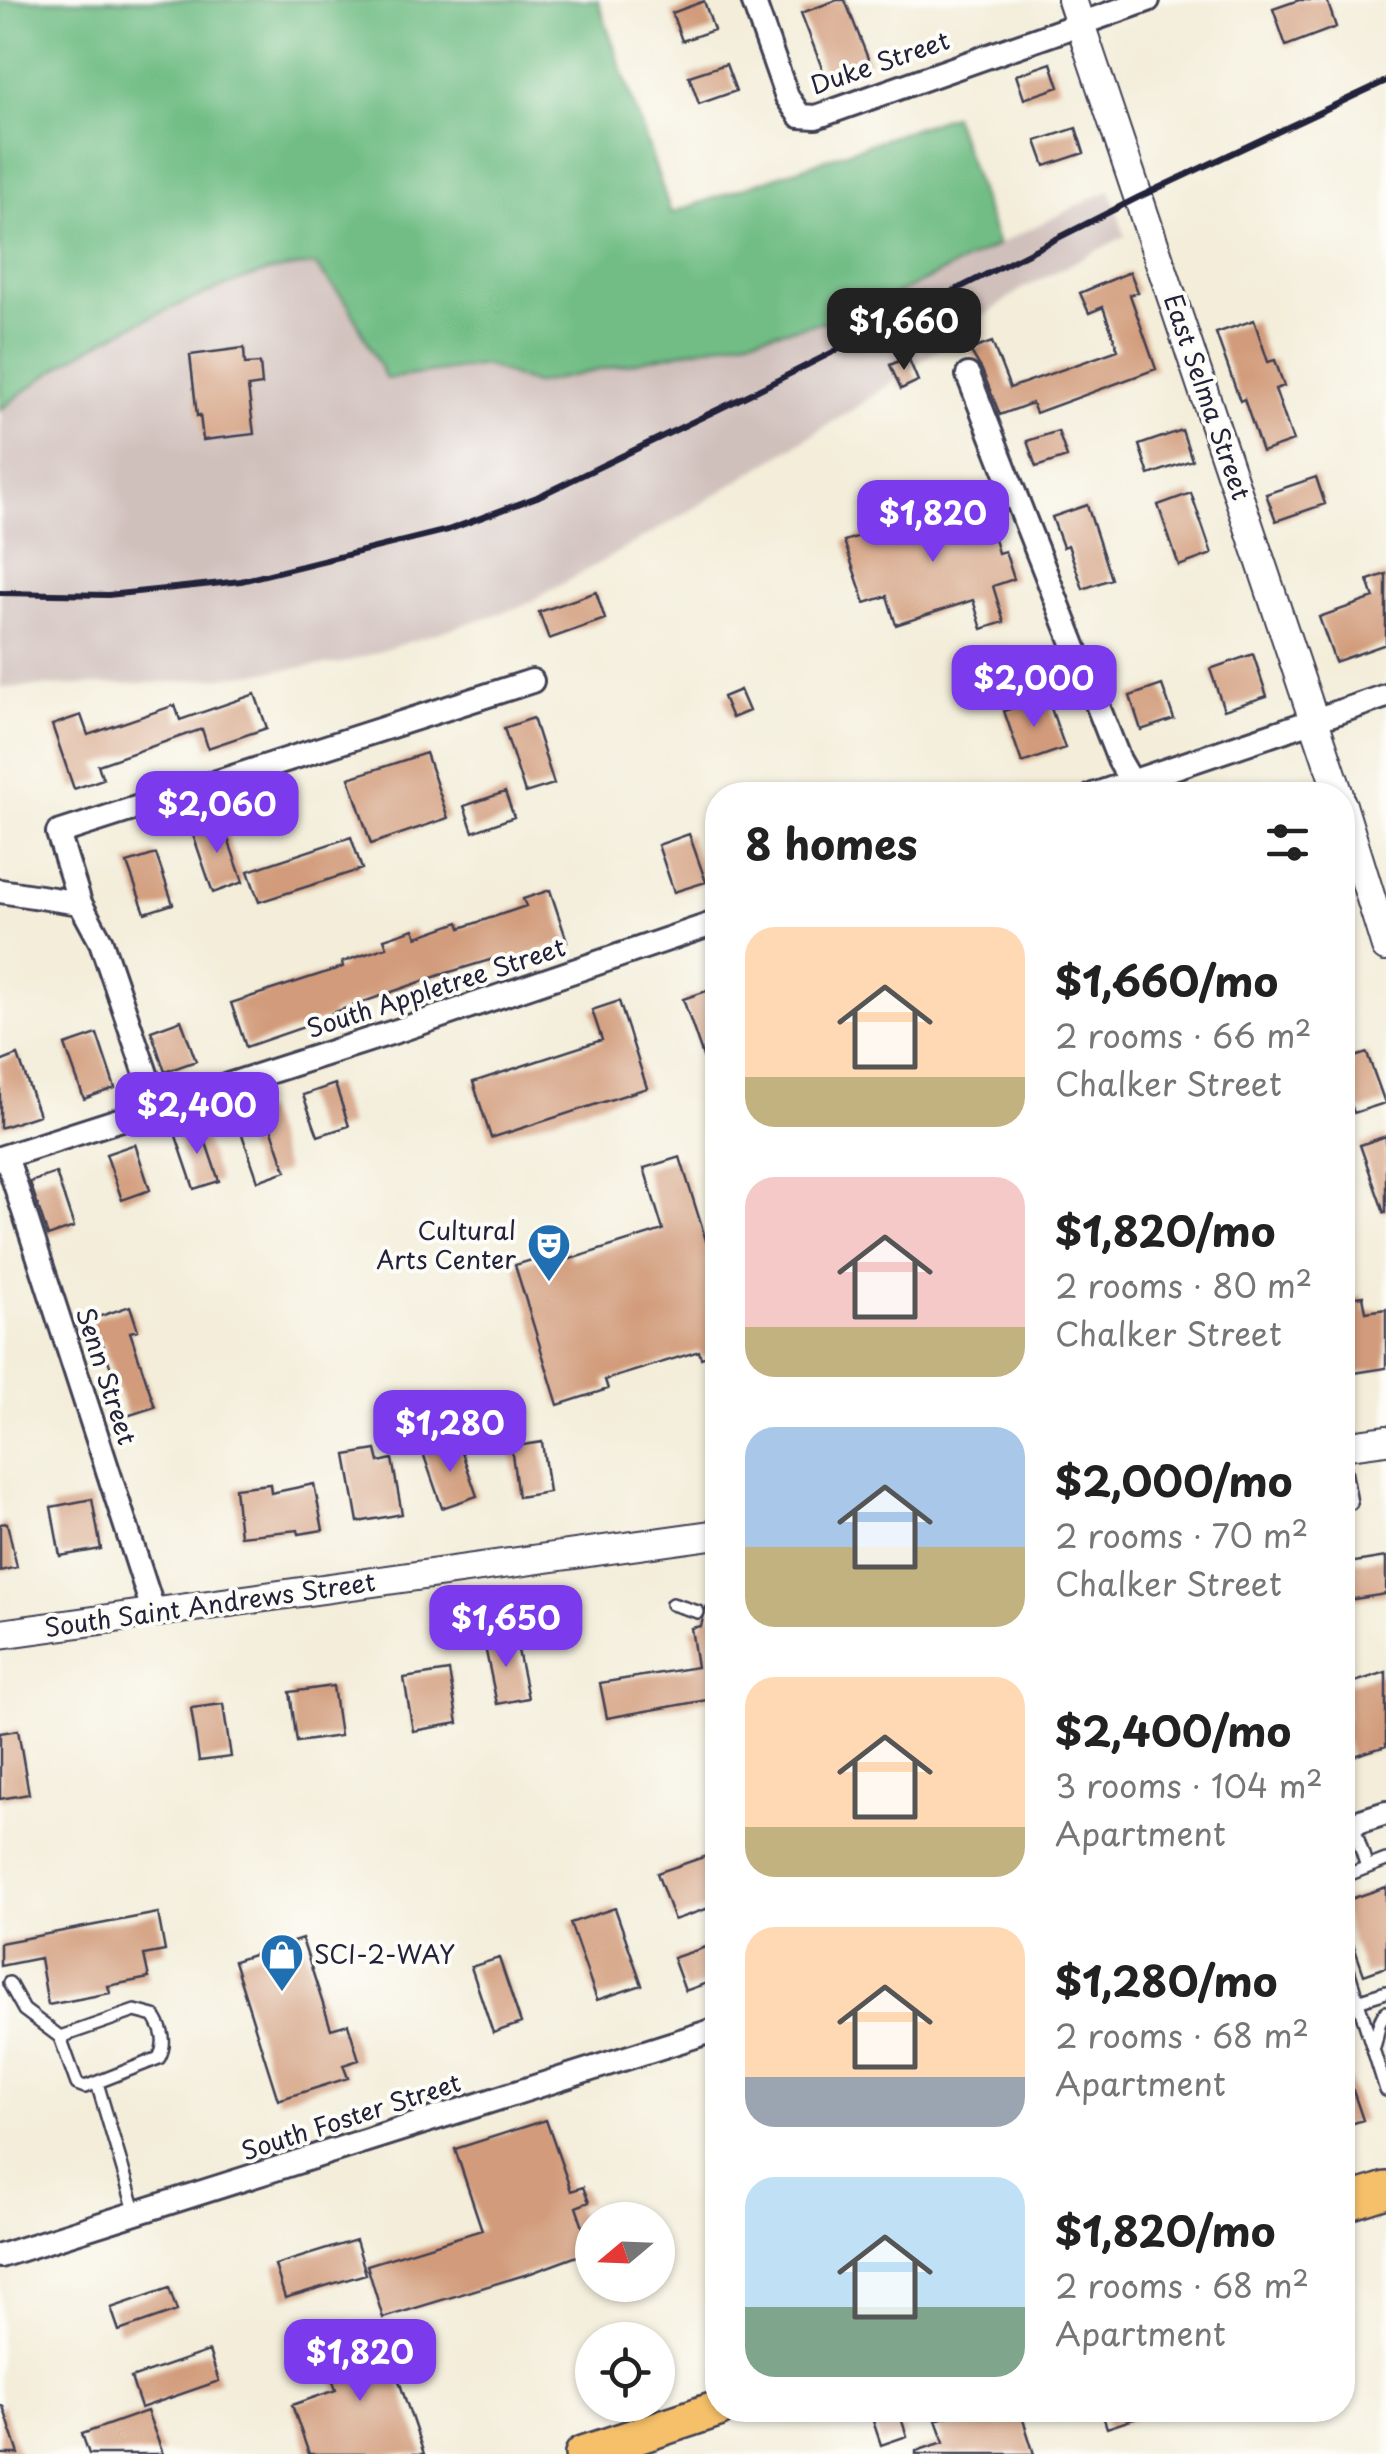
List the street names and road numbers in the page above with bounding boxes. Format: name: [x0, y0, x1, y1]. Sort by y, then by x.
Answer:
street label: Duke Street: [805, 21, 954, 104]
street label: East Selma Street: [1155, 289, 1261, 505]
street label: South Appletree Street: [301, 927, 570, 1047]
street label: Senn Street: [67, 1302, 147, 1449]
street label: South Saint Andrews Street: [42, 1562, 378, 1646]
street label: South Foster Street: [236, 2063, 465, 2169]

